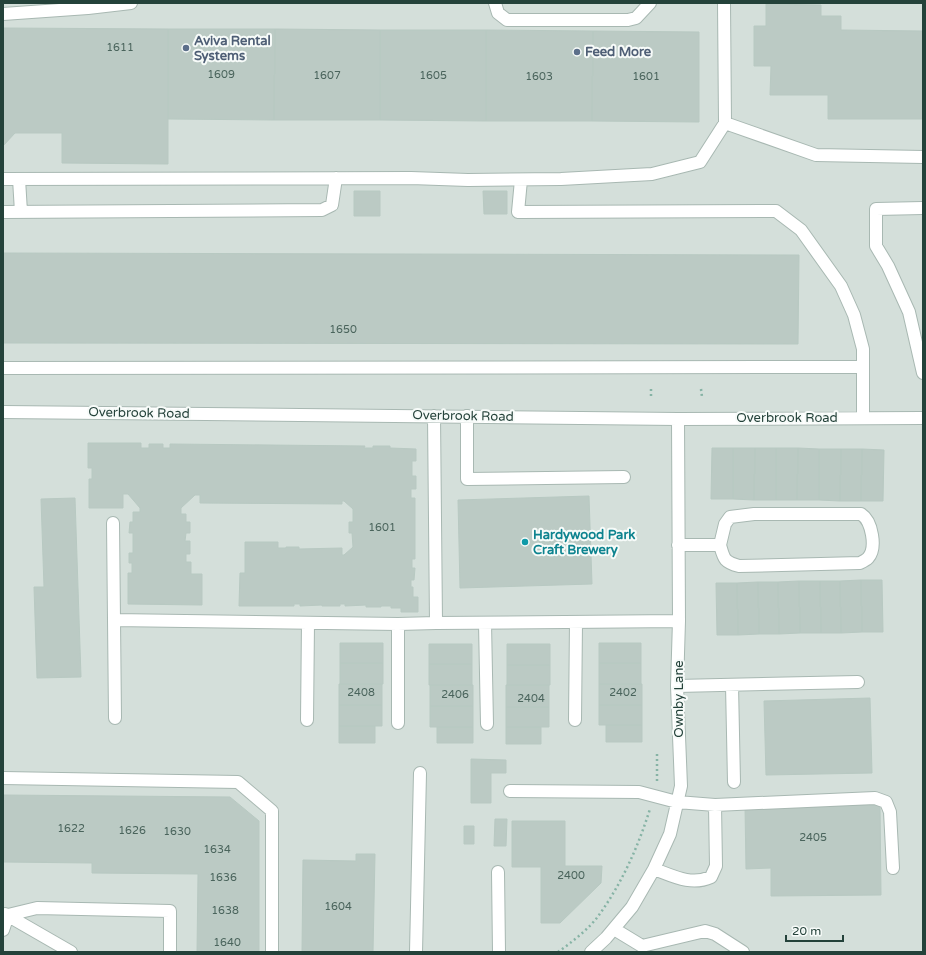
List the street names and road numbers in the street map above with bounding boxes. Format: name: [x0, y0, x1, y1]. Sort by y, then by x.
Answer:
street label: Overbrook Road: [88, 404, 190, 422]
street label: Overbrook Road: [412, 407, 514, 425]
street label: Overbrook Road: [736, 410, 838, 426]
street label: Ownby Lane: [671, 660, 687, 738]

